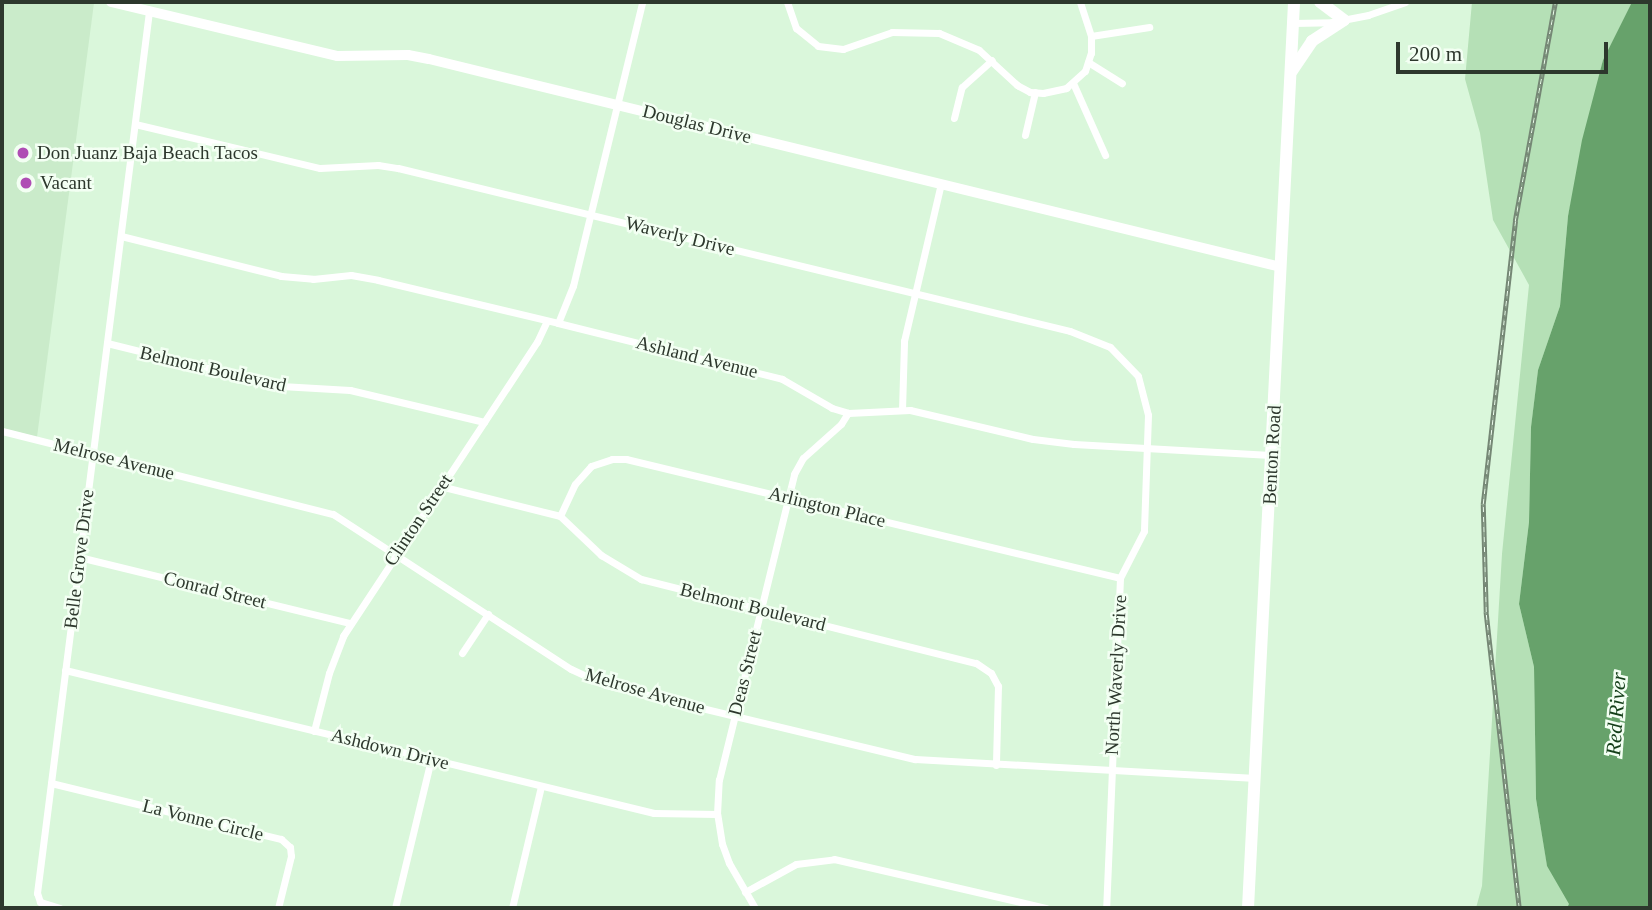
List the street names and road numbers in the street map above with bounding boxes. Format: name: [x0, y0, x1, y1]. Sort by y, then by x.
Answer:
street label: Douglas Drive: [640, 99, 754, 149]
street label: Waverly Drive: [623, 211, 737, 261]
street label: Ashland Avenue: [633, 331, 761, 383]
street label: Belmont Boulevard: [138, 341, 288, 397]
street label: Benton Road: [1258, 405, 1286, 505]
street label: Melrose Avenue: [51, 433, 177, 485]
street label: Clinton Street: [379, 470, 457, 570]
street label: Arlington Place: [766, 481, 888, 533]
street label: Belle Grove Drive: [59, 488, 99, 630]
street label: Conrad Street: [161, 566, 269, 614]
street label: Belmont Boulevard: [678, 578, 828, 636]
street label: North Waverly Drive: [1100, 594, 1132, 756]
street label: Deas Street: [723, 628, 767, 718]
street label: Melrose Avenue: [582, 663, 708, 719]
street label: Ashdown Drive: [329, 723, 451, 775]
street label: La Vonne Circle: [140, 794, 266, 846]

